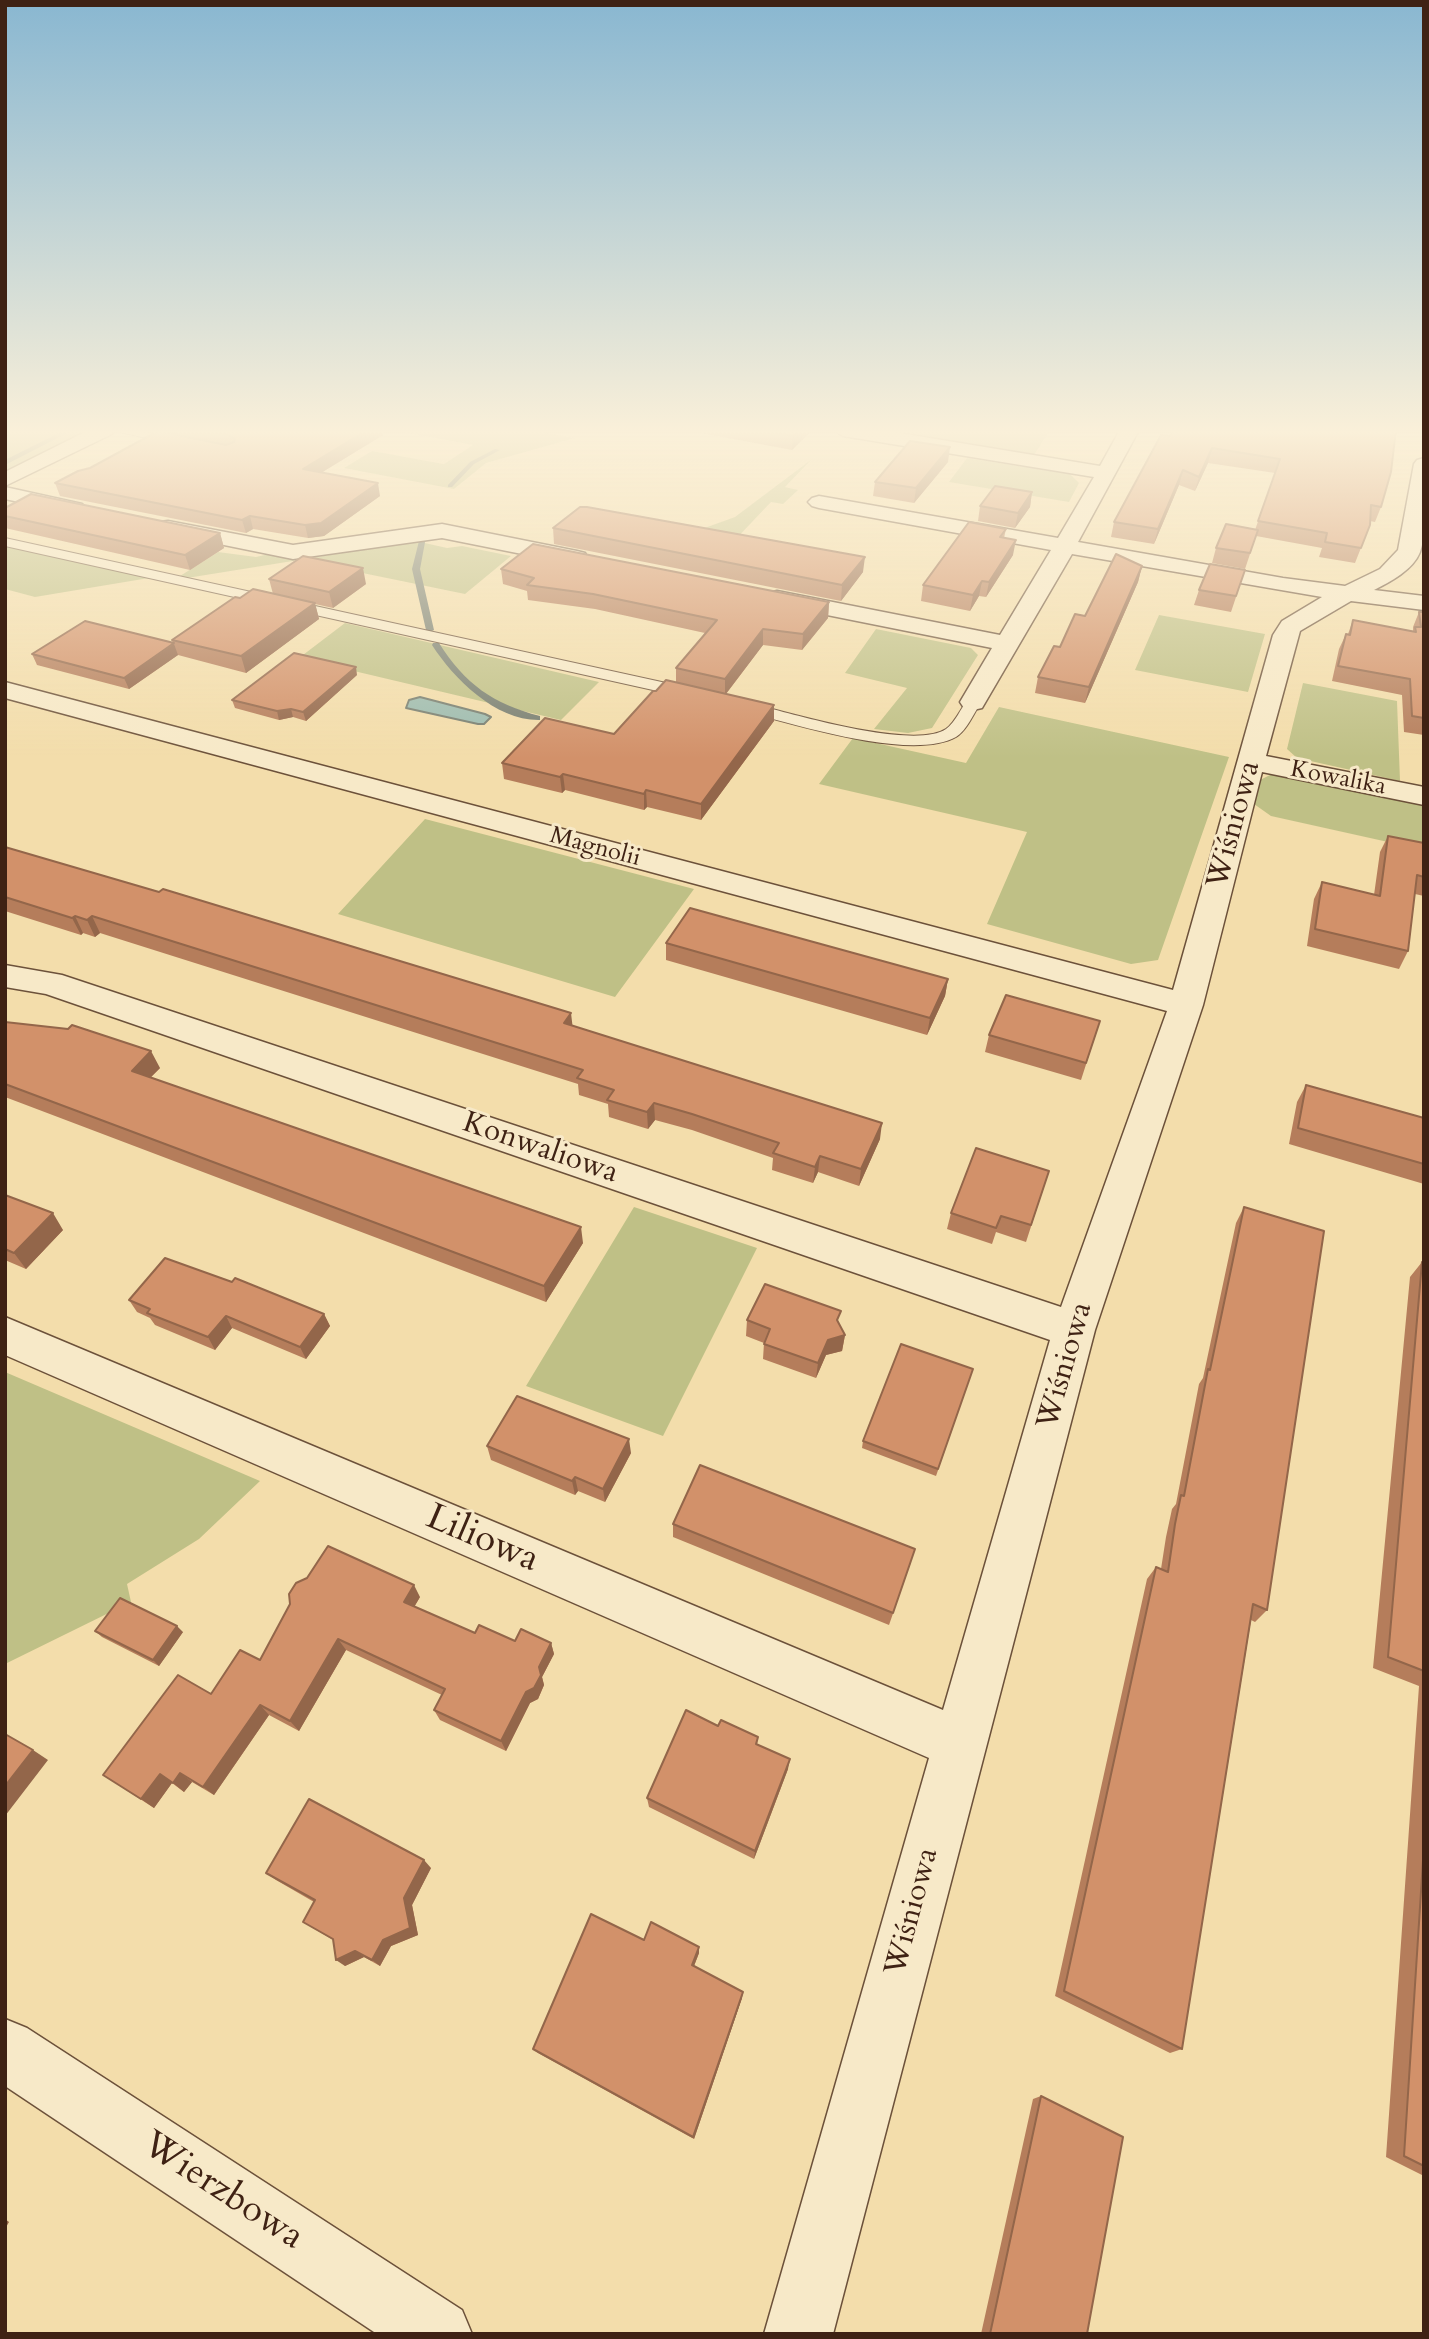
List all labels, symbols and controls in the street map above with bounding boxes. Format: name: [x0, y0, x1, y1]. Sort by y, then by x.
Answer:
street label: Kowalika: [1288, 756, 1388, 802]
street label: Wiśniowa: [1201, 757, 1269, 893]
street label: Magnolii: [547, 822, 643, 874]
street label: Konwaliowa: [458, 1106, 622, 1192]
street label: Wiśniowa: [1031, 1298, 1101, 1434]
street label: Liliowa: [419, 1496, 545, 1584]
street label: Wiśniowa: [879, 1844, 947, 1980]
street label: Wierzbowa: [133, 2123, 311, 2261]

